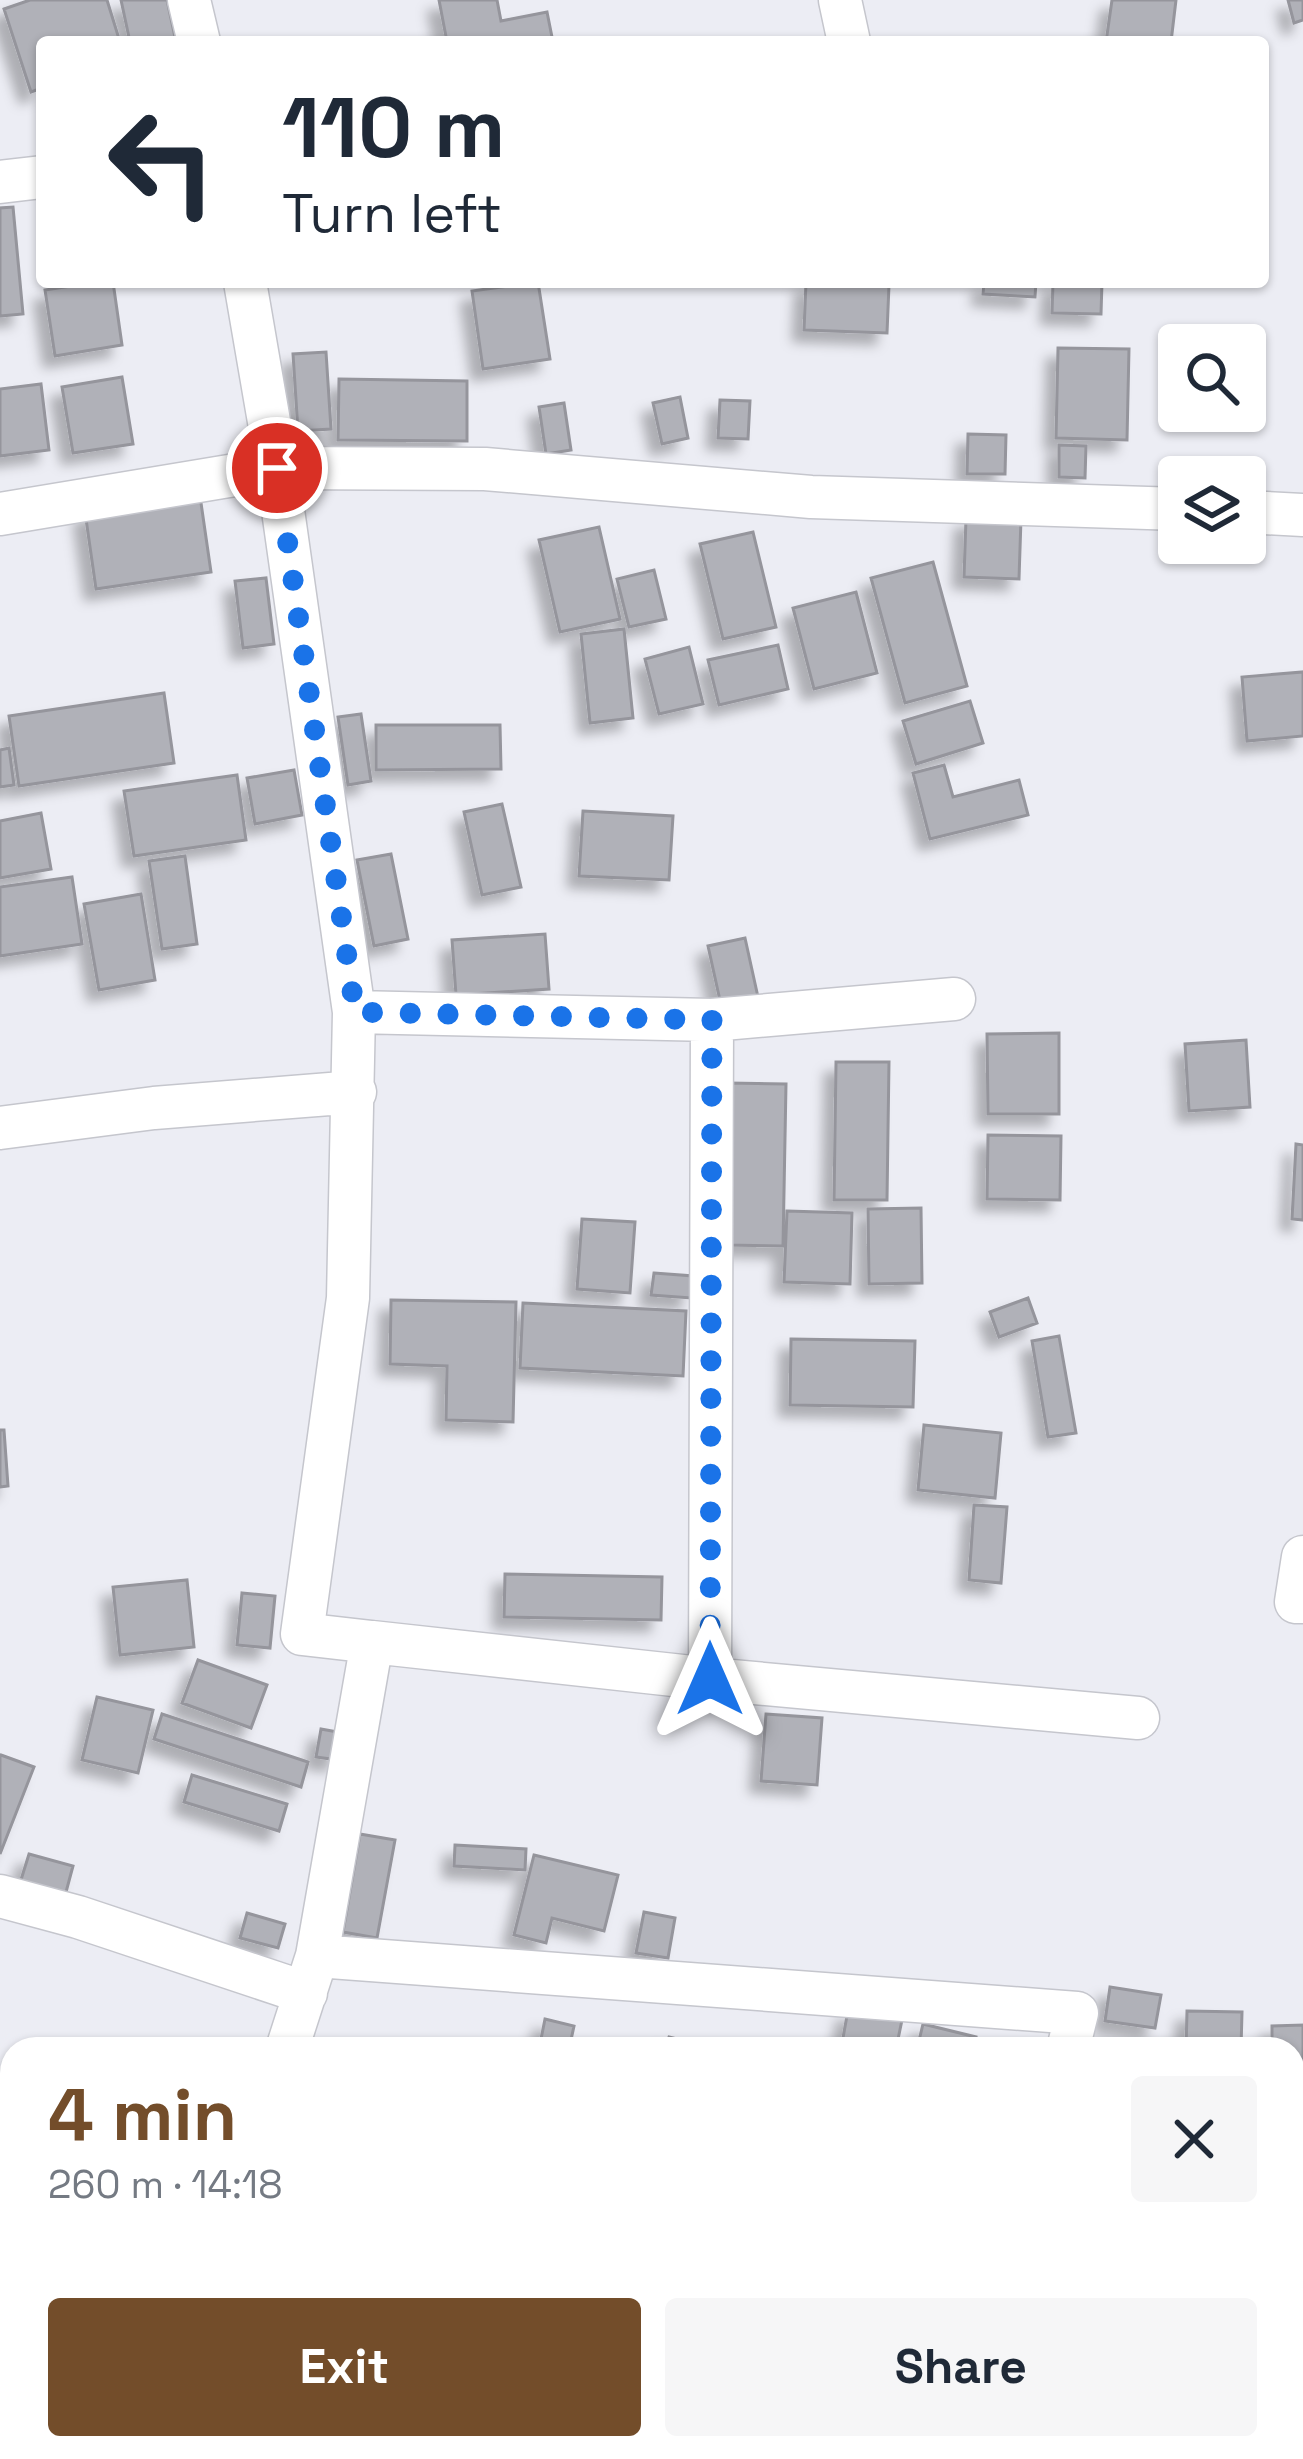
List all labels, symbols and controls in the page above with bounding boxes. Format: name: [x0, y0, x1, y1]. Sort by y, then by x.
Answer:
text: 110 m: [282, 74, 505, 182]
icon: left: [84, 84, 240, 240]
text: Turn left: [282, 179, 502, 248]
map controls: [1158, 324, 1266, 564]
button: search: [1158, 324, 1266, 432]
pin: [226, 417, 328, 519]
icon: arrive: [244, 435, 310, 501]
button: layers: [1158, 456, 1266, 564]
position arrow: [647, 1616, 773, 1742]
text: 4 min: [48, 2069, 237, 2161]
button: close: [1131, 2076, 1257, 2202]
text: 260 m · 14:18: [48, 2160, 282, 2209]
button: Exit: [48, 2298, 641, 2436]
button: Share: [665, 2298, 1257, 2436]

